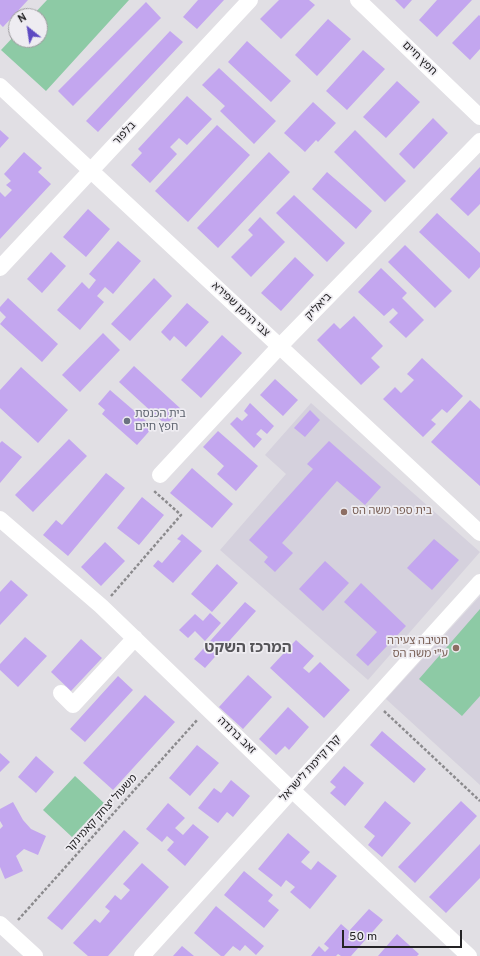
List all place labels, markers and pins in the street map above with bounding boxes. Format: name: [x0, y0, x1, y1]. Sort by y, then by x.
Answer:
place label: בית הכנסת חפץ חיים: [135, 408, 186, 434]
marker: בית הכנסת חפץ חיים: [122, 416, 132, 426]
place label: בית ספר משה הס: [352, 505, 432, 519]
marker: בית ספר משה הס: [339, 507, 349, 517]
place label: חטיבה צעירה ע"י משה הס: [387, 635, 448, 661]
marker: חטיבה צעירה ע"י משה הס: [451, 643, 461, 653]

